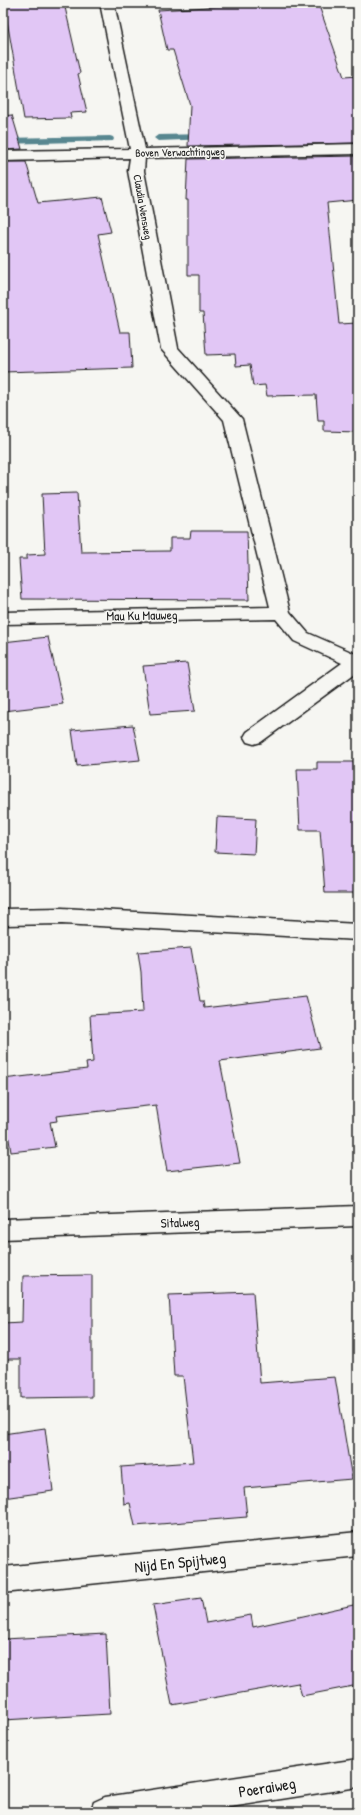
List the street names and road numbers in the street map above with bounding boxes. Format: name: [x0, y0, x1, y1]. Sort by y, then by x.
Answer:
street label: Boven Verwachtingweg: [135, 144, 225, 160]
street label: Claudia Wensweg: [130, 173, 156, 241]
street label: Mau Ku Mauweg: [106, 605, 178, 625]
street label: Sitalweg: [160, 1212, 200, 1232]
street label: Nijd En Spijtweg: [133, 1546, 227, 1578]
street label: Poeraiweg: [237, 1772, 297, 1802]

